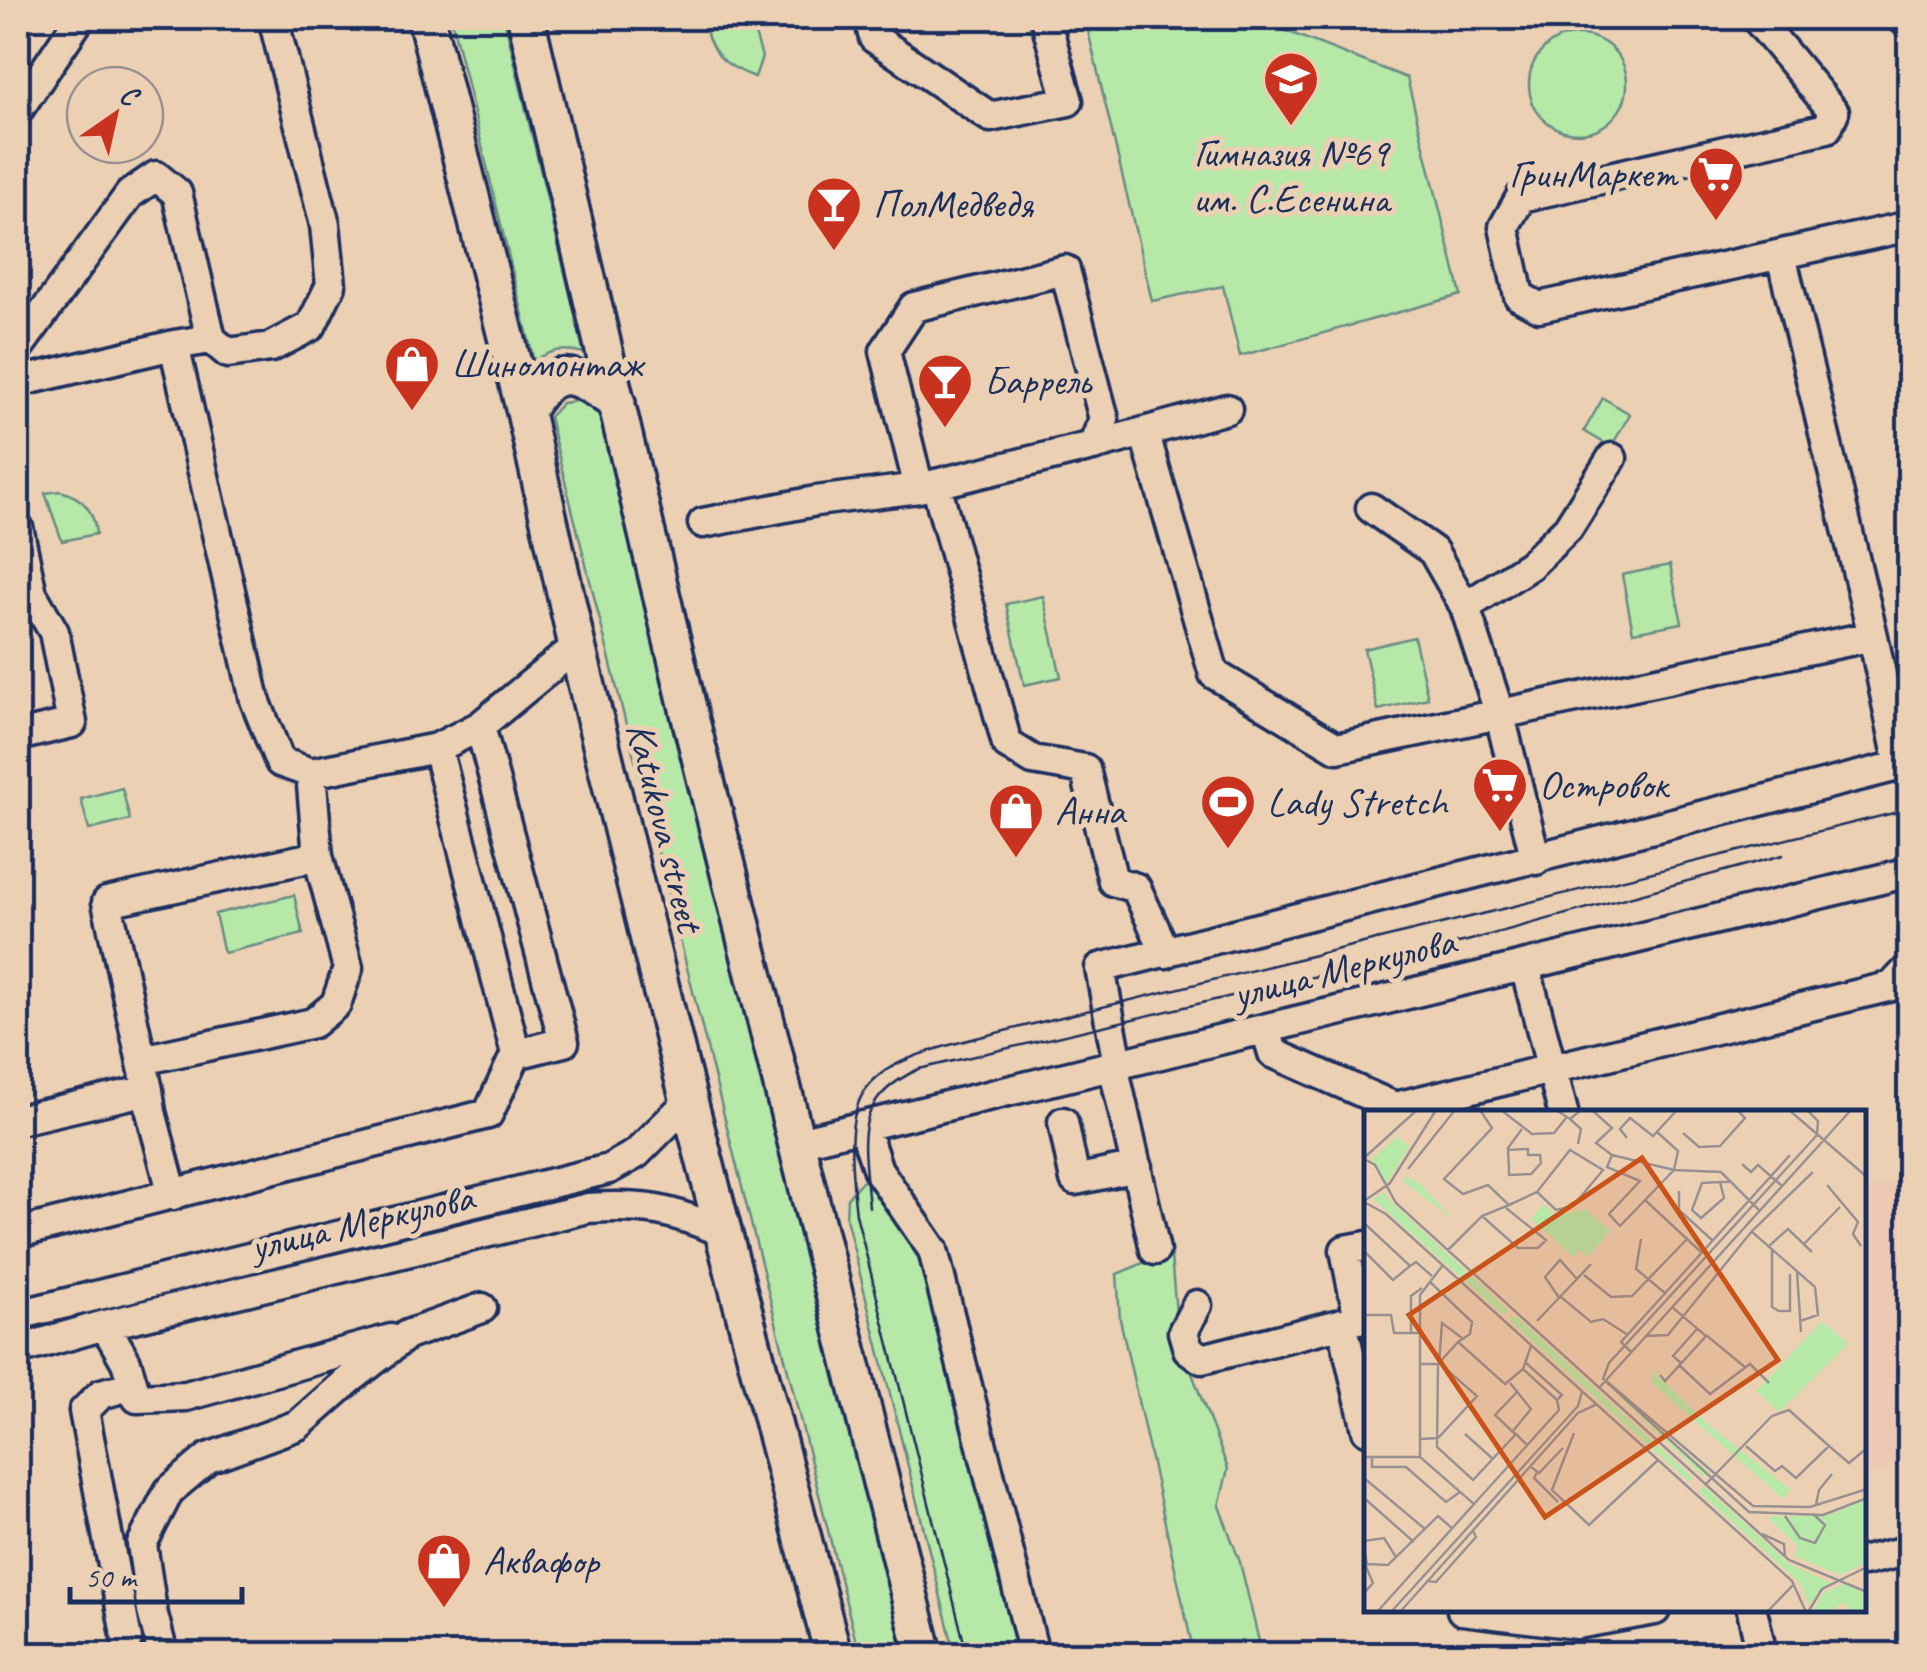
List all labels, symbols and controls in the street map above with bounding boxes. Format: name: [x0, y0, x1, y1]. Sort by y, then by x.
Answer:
school or university icon: Гимназия №69 им. С.Есенина: [1261, 49, 1321, 128]
north arrow: [65, 65, 165, 165]
text: С: [113, 76, 147, 115]
place label: Гимназия №69 им. С.Есенина: [1193, 128, 1393, 224]
supermarket icon: ГринМаркет: [1686, 144, 1746, 223]
place label: ГринМаркет: [1509, 149, 1680, 199]
bar icon: ПолМедведя: [804, 174, 864, 253]
place label: ПолМедведя: [873, 179, 1034, 229]
shop icon: Шиномонтаж: [382, 334, 442, 413]
place label: Шиномонтаж: [451, 339, 646, 389]
bar icon: Баррель: [915, 351, 975, 430]
place label: Баррель: [984, 356, 1093, 406]
street label: Katukova street: [615, 717, 716, 940]
supermarket icon: Островок: [1470, 755, 1530, 834]
place label: Островок: [1539, 760, 1671, 810]
sports icon: Lady Stretch: [1198, 772, 1258, 851]
place label: Lady Stretch: [1267, 777, 1450, 827]
shop icon: Анна: [986, 781, 1046, 860]
place label: Анна: [1055, 786, 1128, 836]
street label: улица Меркулова: [1226, 916, 1463, 1020]
inset map: [1364, 1110, 1867, 1612]
street label: улица Меркулова: [244, 1172, 481, 1272]
shop icon: Аквафор: [414, 1531, 474, 1610]
place label: Аквафор: [483, 1536, 601, 1586]
scale bar: [70, 1542, 242, 1604]
text: 50 m: [85, 1558, 138, 1596]

